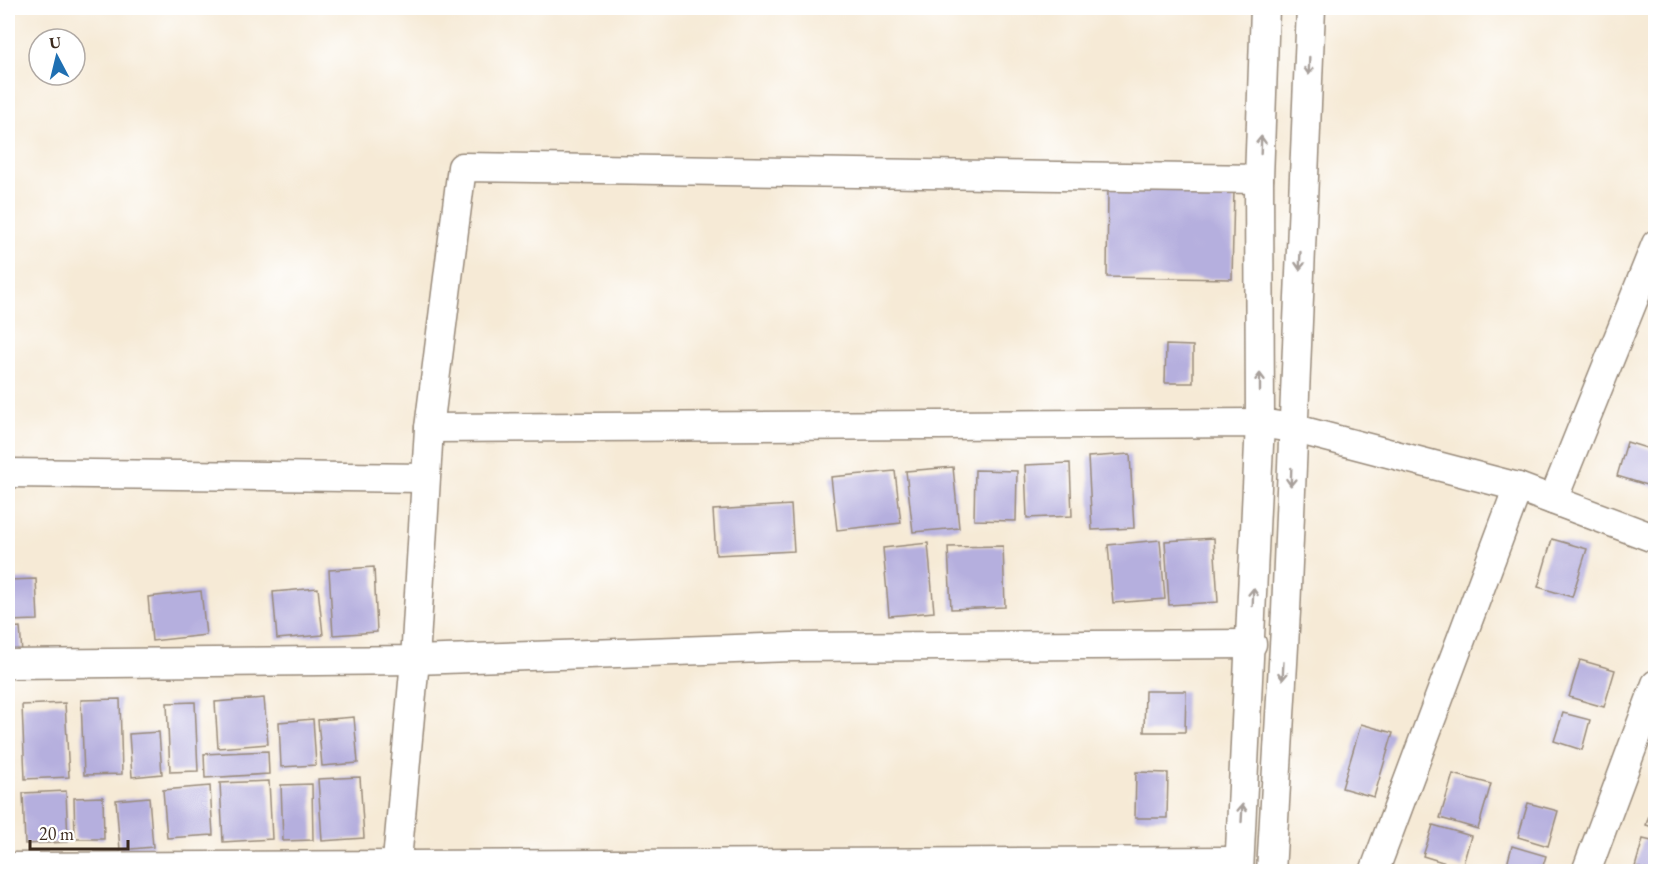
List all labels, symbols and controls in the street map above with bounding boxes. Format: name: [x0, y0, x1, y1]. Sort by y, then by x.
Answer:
north arrow: [27, 27, 87, 87]
text: U: [48, 31, 63, 54]
one-way arrow: [1303, 55, 1314, 75]
one-way arrow: [1255, 135, 1266, 155]
one-way arrow: [1295, 250, 1306, 270]
one-way arrow: [1254, 372, 1266, 392]
one-way arrow: [1285, 466, 1296, 486]
one-way arrow: [1248, 588, 1259, 608]
one-way arrow: [1277, 661, 1288, 681]
one-way arrow: [1237, 804, 1248, 824]
scale bar: [30, 813, 128, 851]
text: 20 m: [39, 822, 74, 845]

